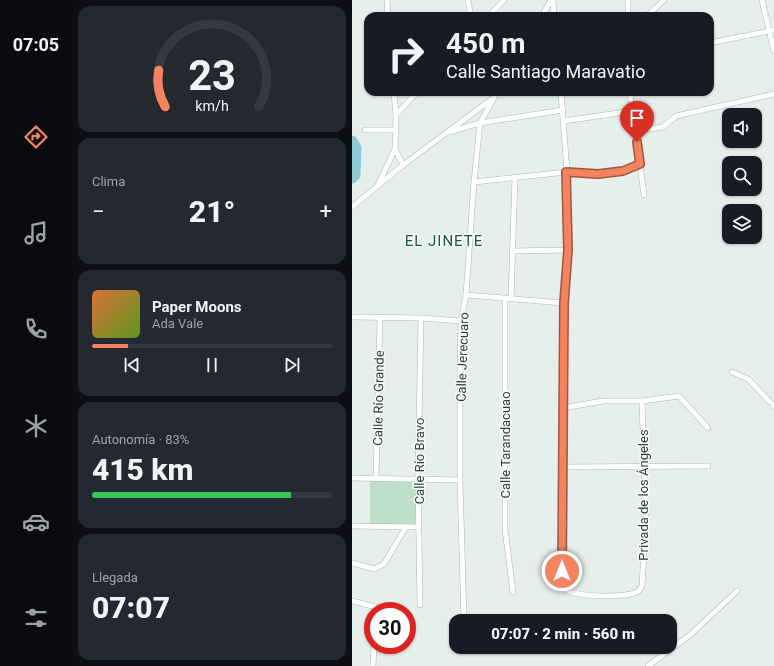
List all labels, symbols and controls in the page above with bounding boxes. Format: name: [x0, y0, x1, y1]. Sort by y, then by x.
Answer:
text: 450 m: [446, 27, 525, 60]
icon: right: [380, 28, 432, 80]
text: 07:05: [13, 34, 59, 55]
text: 23: [188, 51, 236, 100]
text: Calle Santiago Maravatio: [446, 61, 645, 82]
text: km/h: [195, 98, 229, 114]
pin: [620, 101, 654, 142]
icon: arrive: [626, 107, 648, 129]
map controls: [722, 108, 762, 244]
button: sound: [722, 108, 762, 148]
icon: directions: [22, 123, 50, 151]
button: search: [722, 156, 762, 196]
text: Clima: [92, 174, 125, 189]
text: 21°: [189, 194, 235, 229]
text: −: [92, 199, 105, 224]
text: +: [320, 199, 332, 224]
button: layers: [722, 204, 762, 244]
icon: music: [22, 219, 50, 247]
district label: EL JINETE: [405, 232, 483, 250]
text: Paper Moons: [152, 298, 242, 316]
street label: Calle Jerecuaro: [453, 312, 472, 402]
icon: phone: [22, 315, 50, 343]
text: Ada Vale: [152, 316, 203, 331]
street label: Calle Río Grande: [370, 350, 387, 446]
icon: previous: [121, 354, 143, 376]
icon: pause: [201, 354, 223, 376]
icon: next: [281, 354, 303, 376]
street label: Calle Tarandacuao: [498, 391, 513, 499]
icon: climate: [22, 412, 50, 440]
street label: Calle Río Bravo: [412, 418, 427, 504]
street label: Privada de los Ángeles: [636, 429, 651, 561]
text: Autonomía · 83%: [92, 432, 189, 447]
text: 415 km: [92, 452, 194, 487]
icon: car: [22, 508, 50, 536]
position arrow: [541, 550, 583, 592]
text: Llegada: [92, 570, 138, 585]
text: 07:07: [92, 590, 170, 625]
speed limit sign: 30: [364, 602, 416, 654]
icon: filters: [22, 604, 50, 632]
text: 07:07 · 2 min · 560 m: [491, 625, 635, 643]

